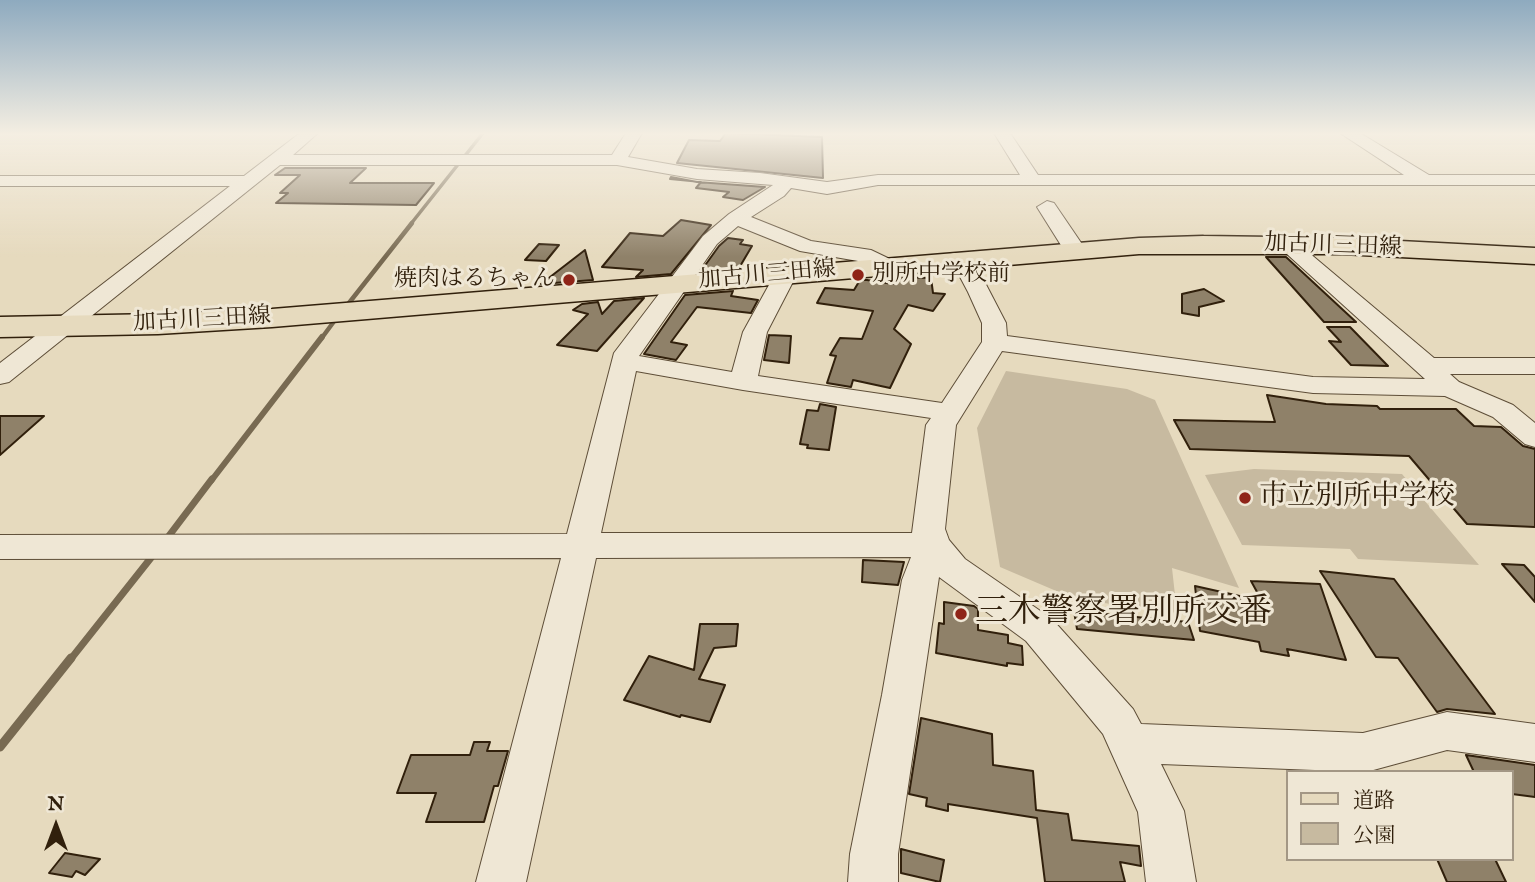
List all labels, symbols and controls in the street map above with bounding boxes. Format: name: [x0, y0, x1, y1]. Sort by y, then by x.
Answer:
street label: 加古川三田線: [1264, 231, 1402, 263]
street label: 加古川三田線: [697, 256, 837, 296]
place label: 別所中学校前: [872, 261, 1010, 289]
place label: 焼肉はるちゃん: [394, 266, 555, 294]
marker: 別所中学校前: [850, 267, 866, 283]
marker: 焼肉はるちゃん: [561, 272, 577, 288]
street label: 加古川三田線: [132, 304, 272, 338]
place label: 市立別所中学校: [1259, 481, 1455, 515]
marker: 市立別所中学校: [1237, 490, 1253, 506]
place label: 三木警察署別所交番: [975, 594, 1272, 634]
marker: 三木警察署別所交番: [953, 606, 969, 622]
legend: [1286, 770, 1514, 861]
text: 道路: [1353, 788, 1395, 815]
north arrow: [21, 791, 91, 861]
text: N: [48, 793, 64, 817]
text: 公園: [1353, 823, 1395, 850]

